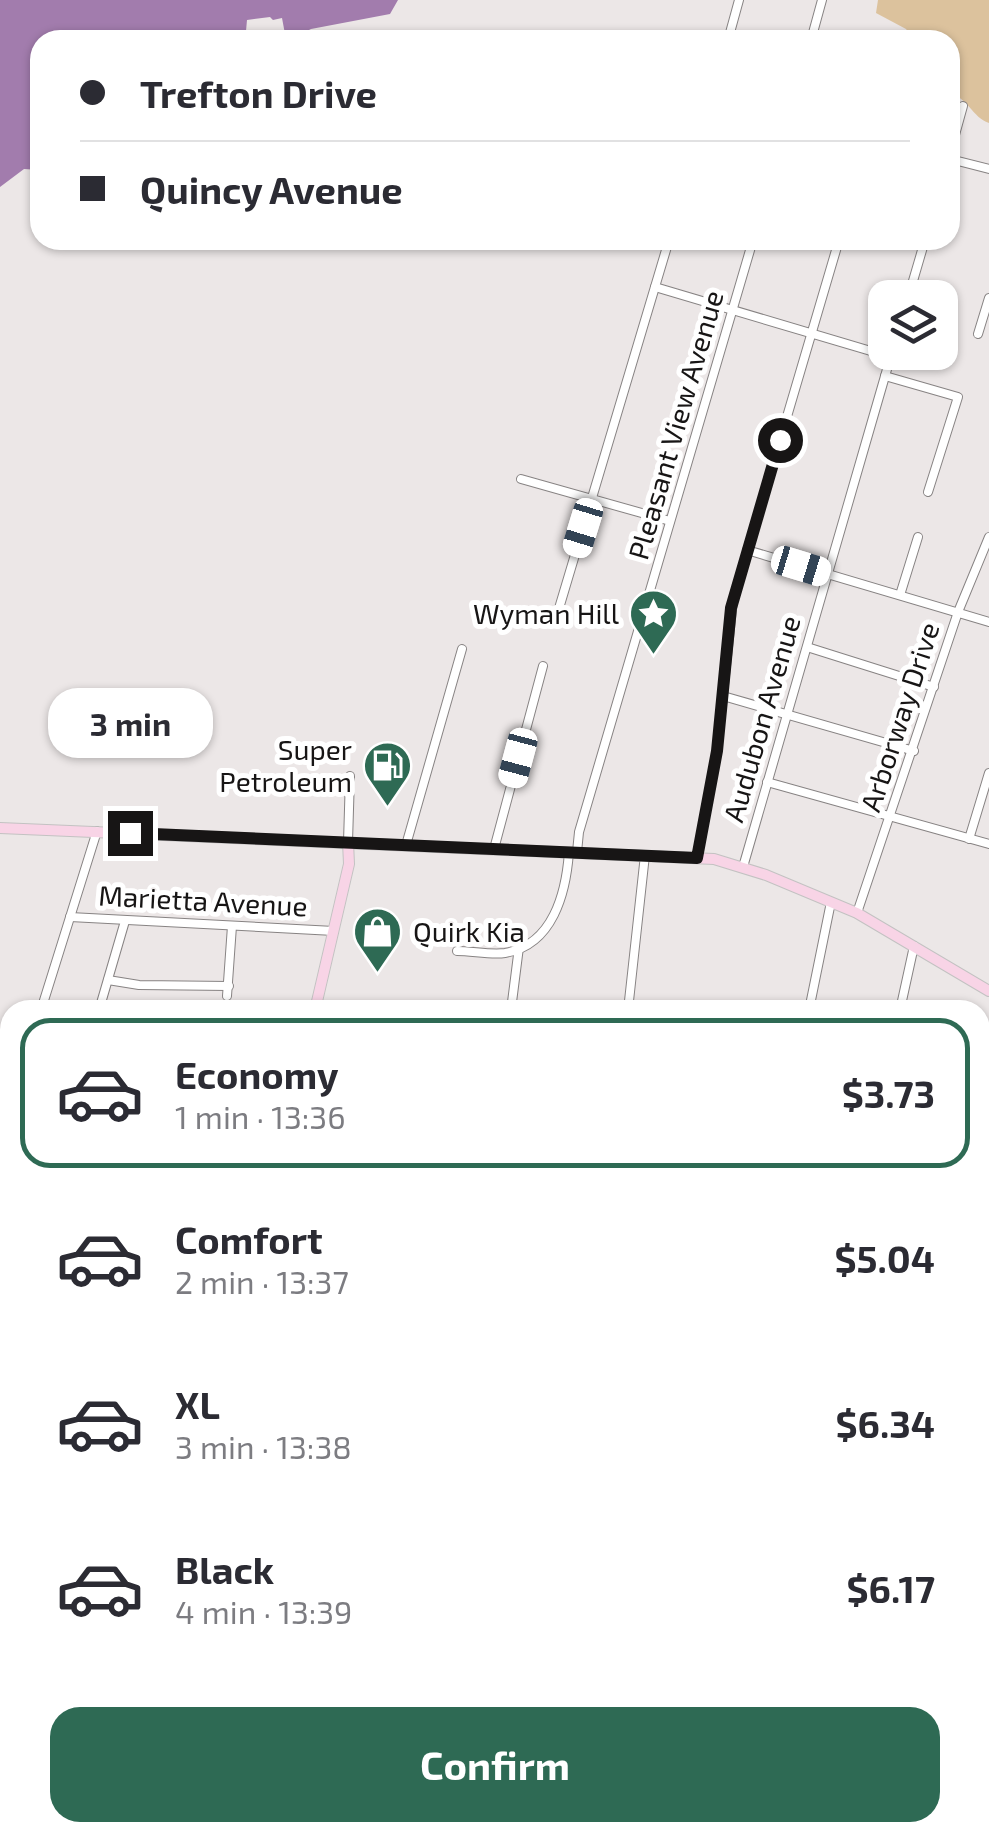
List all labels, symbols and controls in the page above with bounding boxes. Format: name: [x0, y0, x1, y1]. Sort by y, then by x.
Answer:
text: Trefton Drive: [140, 70, 377, 116]
text: Quincy Avenue: [140, 166, 403, 212]
map controls: [868, 280, 958, 370]
button: layers: [868, 280, 958, 370]
street label: Pleasant View Avenue: [620, 286, 730, 563]
route start: [758, 418, 803, 463]
car: [560, 495, 606, 561]
car: [768, 543, 834, 589]
place icon: Wyman Hill: [628, 588, 680, 656]
place label: Wyman Hill: [473, 596, 620, 630]
street label: Audubon Avenue: [715, 612, 807, 826]
street label: Arborway Drive: [852, 618, 946, 816]
callout: 3 min: [48, 688, 212, 758]
text: 3 min: [90, 704, 171, 742]
car: [496, 725, 540, 791]
place label: Super Petroleum: [219, 732, 352, 798]
fuel station icon: Super Petroleum: [361, 740, 413, 808]
route end: [108, 811, 153, 856]
street label: Marietta Avenue: [98, 878, 308, 922]
shop icon: Quirk Kia: [352, 906, 404, 974]
place label: Quirk Kia: [413, 914, 525, 948]
icon: car: [55, 1048, 145, 1138]
text: Economy: [175, 1051, 339, 1097]
text: $3.73: [842, 1070, 935, 1116]
text: 1 min · 13:36: [175, 1097, 345, 1135]
icon: car: [55, 1213, 145, 1303]
text: Comfort: [175, 1216, 323, 1262]
text: $5.04: [835, 1235, 935, 1281]
text: 2 min · 13:37: [175, 1262, 349, 1300]
icon: car: [55, 1378, 145, 1468]
text: XL: [175, 1381, 220, 1427]
text: $6.34: [836, 1400, 935, 1446]
text: 3 min · 13:38: [175, 1427, 352, 1465]
icon: car: [55, 1543, 145, 1633]
text: Black: [175, 1546, 274, 1592]
text: $6.17: [846, 1565, 935, 1611]
text: 4 min · 13:39: [175, 1592, 352, 1630]
button: Confirm: [50, 1707, 940, 1822]

